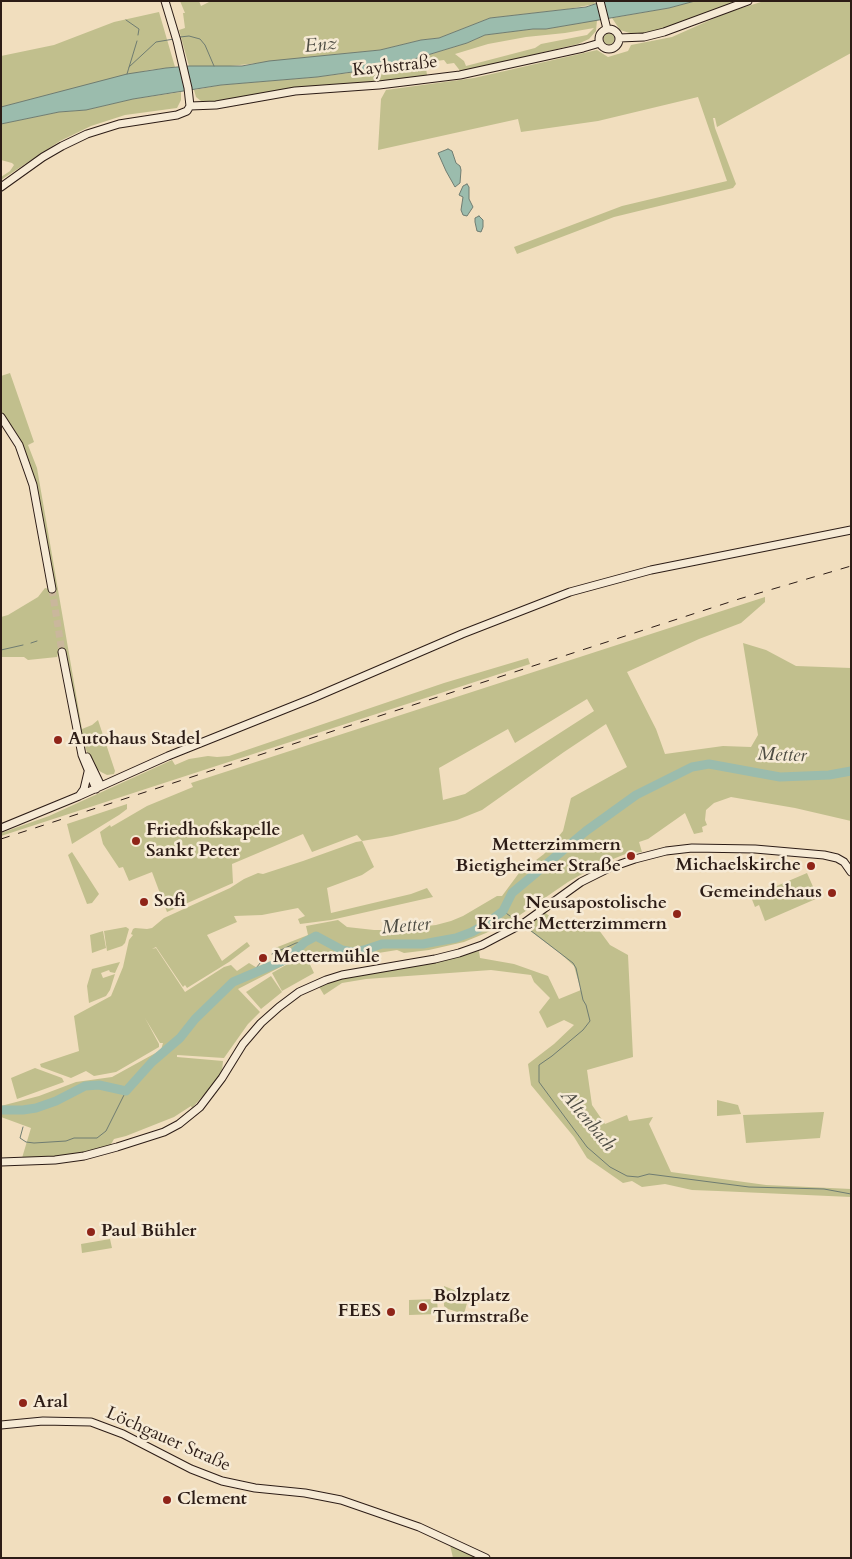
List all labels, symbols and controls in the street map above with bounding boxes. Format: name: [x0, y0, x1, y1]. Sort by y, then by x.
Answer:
water label: Enz: [304, 33, 338, 59]
street label: Kayhstraße: [351, 52, 439, 82]
place label: Autohaus Stadel: [68, 729, 200, 751]
marker: Autohaus Stadel: [52, 734, 64, 746]
water label: Metter: [757, 744, 807, 768]
place label: Friedhofskapelle Sankt Peter: [146, 820, 280, 862]
marker: Friedhofskapelle Sankt Peter: [130, 835, 142, 847]
place label: Metterzimmern Bietigheimer Straße: [455, 835, 621, 878]
marker: Metterzimmern Bietigheimer Straße: [625, 850, 637, 862]
place label: Michaelskirche: [675, 855, 801, 877]
marker: Michaelskirche: [805, 860, 817, 872]
place label: Gemeindehaus: [699, 882, 822, 904]
marker: Gemeindehaus: [826, 887, 838, 899]
place label: Sofi: [154, 891, 186, 913]
place label: Neusapostolische Kirche Metterzimmern: [477, 893, 667, 936]
marker: Sofi: [138, 896, 150, 908]
marker: Neusapostolische Kirche Metterzimmern: [671, 908, 683, 920]
water label: Metter: [381, 914, 431, 940]
place label: Mettermühle: [273, 947, 380, 969]
marker: Mettermühle: [257, 952, 269, 964]
water label: Altenbach: [555, 1085, 619, 1157]
place label: Paul Bühler: [101, 1221, 197, 1243]
marker: Paul Bühler: [85, 1226, 97, 1238]
place label: Bolzplatz Turmstraße: [433, 1286, 529, 1328]
place label: FEES: [338, 1301, 381, 1323]
marker: Bolzplatz Turmstraße: [417, 1301, 429, 1313]
marker: FEES: [385, 1306, 397, 1318]
place label: Aral: [33, 1392, 68, 1414]
marker: Aral: [17, 1397, 29, 1409]
street label: Löchgauer Straße: [102, 1403, 234, 1477]
place label: Clement: [177, 1489, 247, 1511]
marker: Clement: [161, 1494, 173, 1506]

